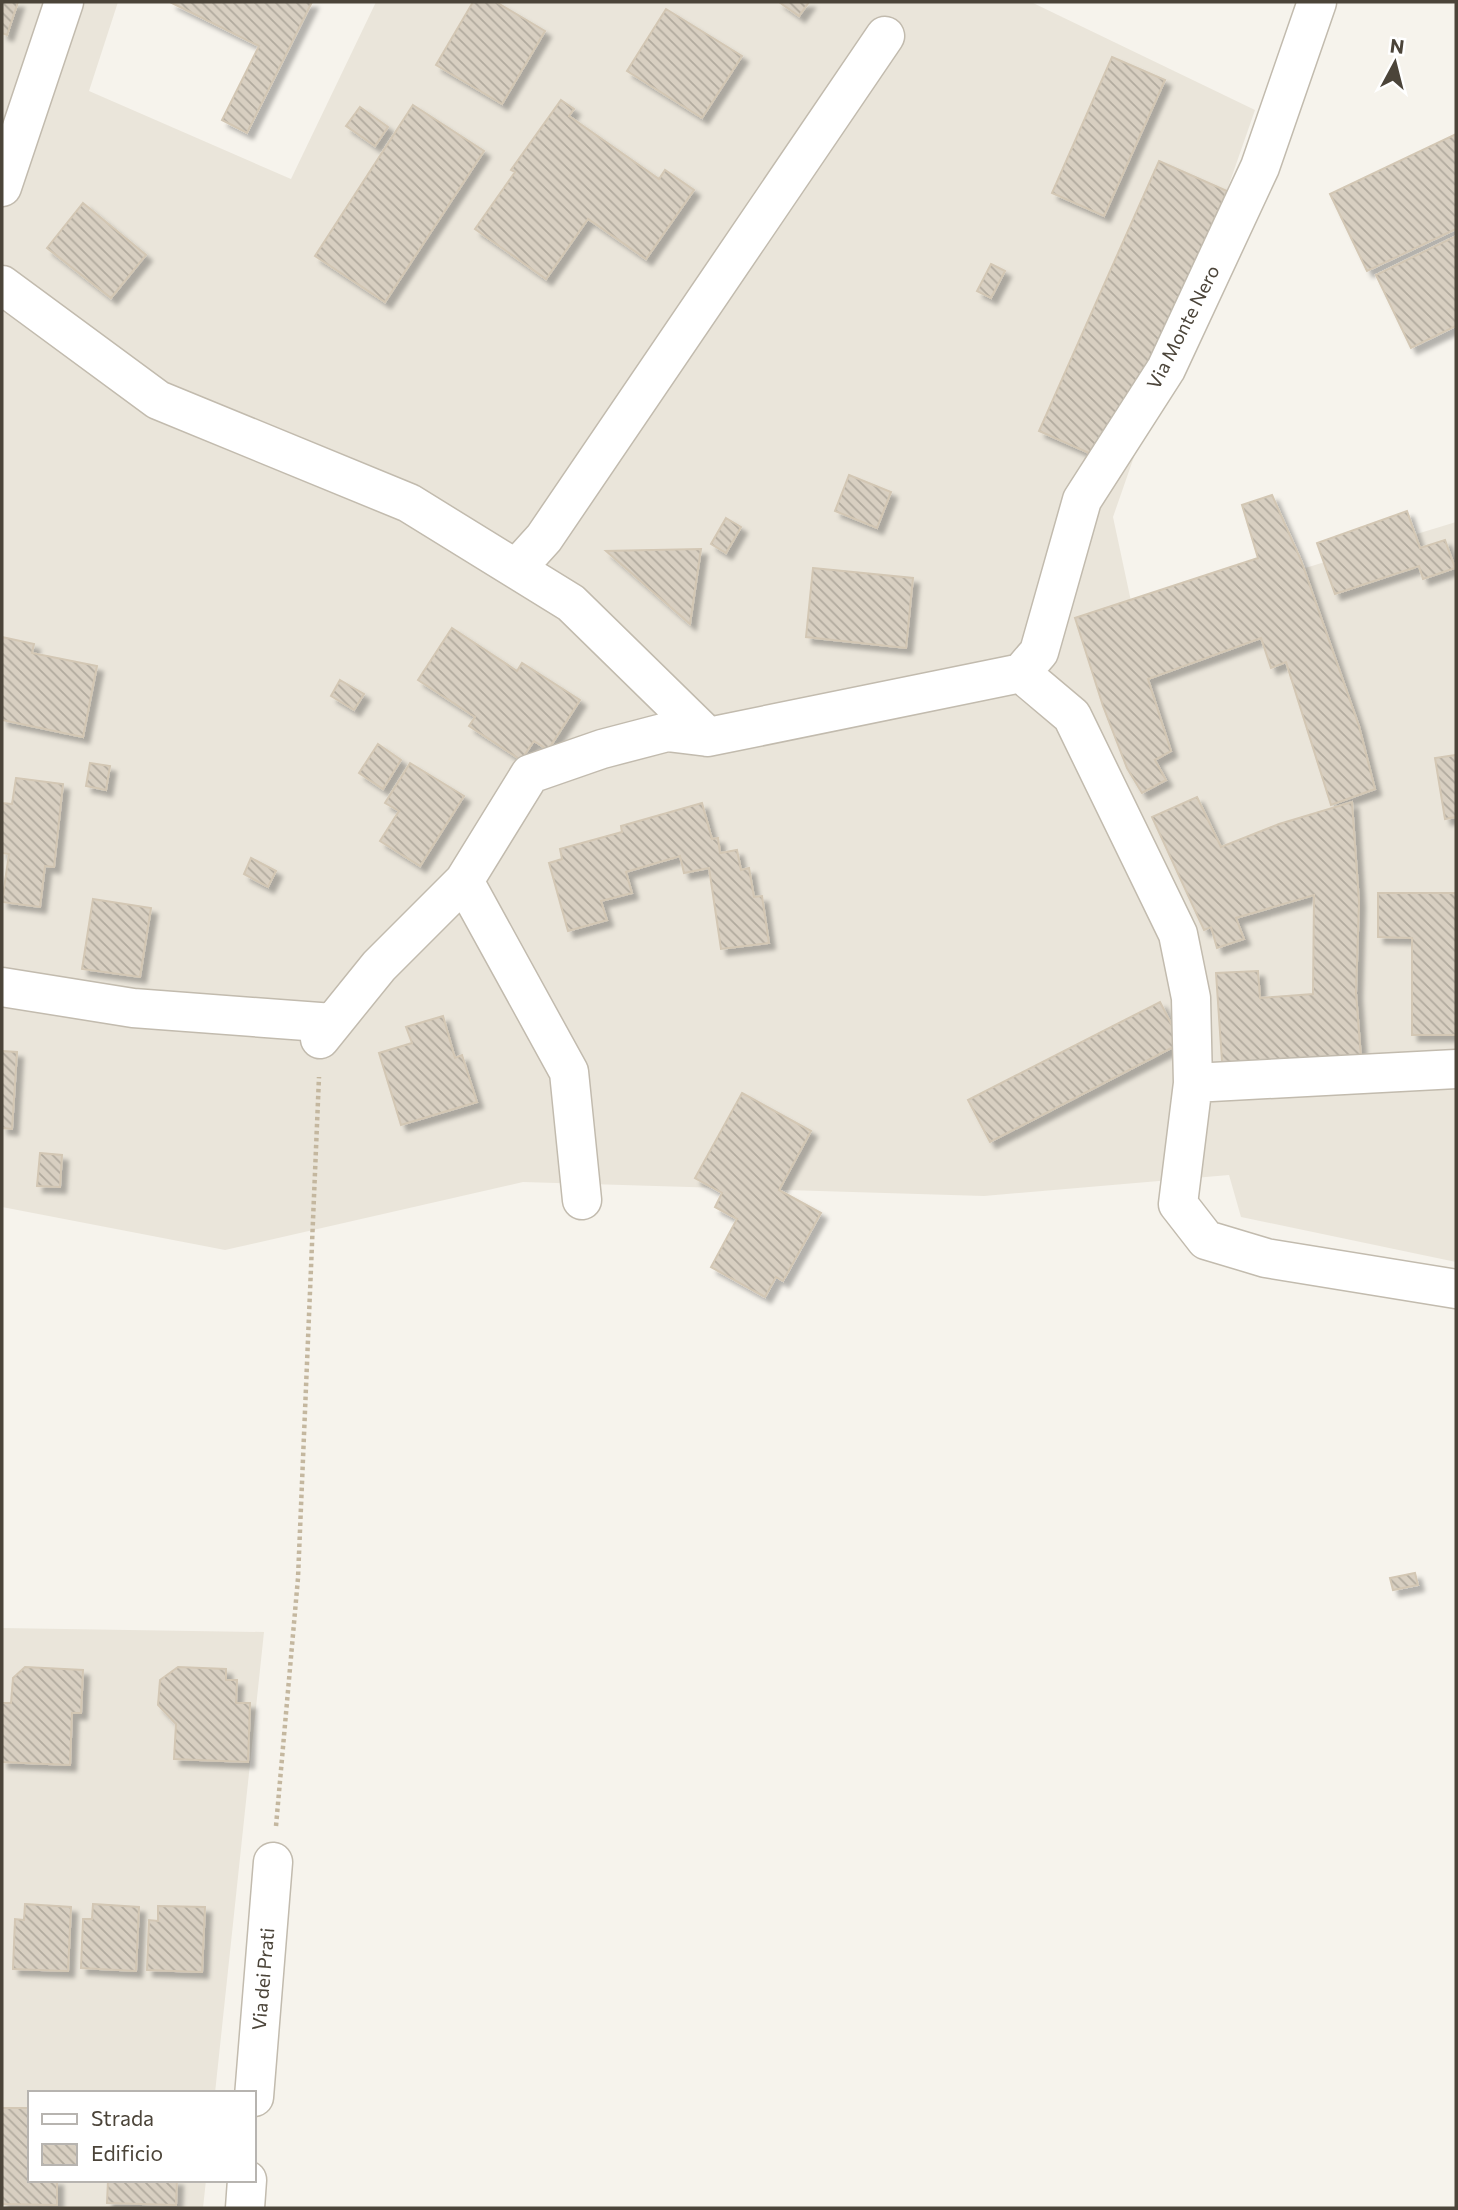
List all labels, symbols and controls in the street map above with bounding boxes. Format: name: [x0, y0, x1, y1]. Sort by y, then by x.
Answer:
north arrow: [1360, 28, 1430, 98]
text: N: [1389, 33, 1406, 58]
street label: Via Monte Nero: [1141, 261, 1224, 393]
street label: Via dei Prati: [247, 1927, 278, 2031]
legend: [28, 2091, 256, 2182]
text: Strada: [91, 2105, 154, 2130]
text: Edificio: [91, 2140, 163, 2165]

